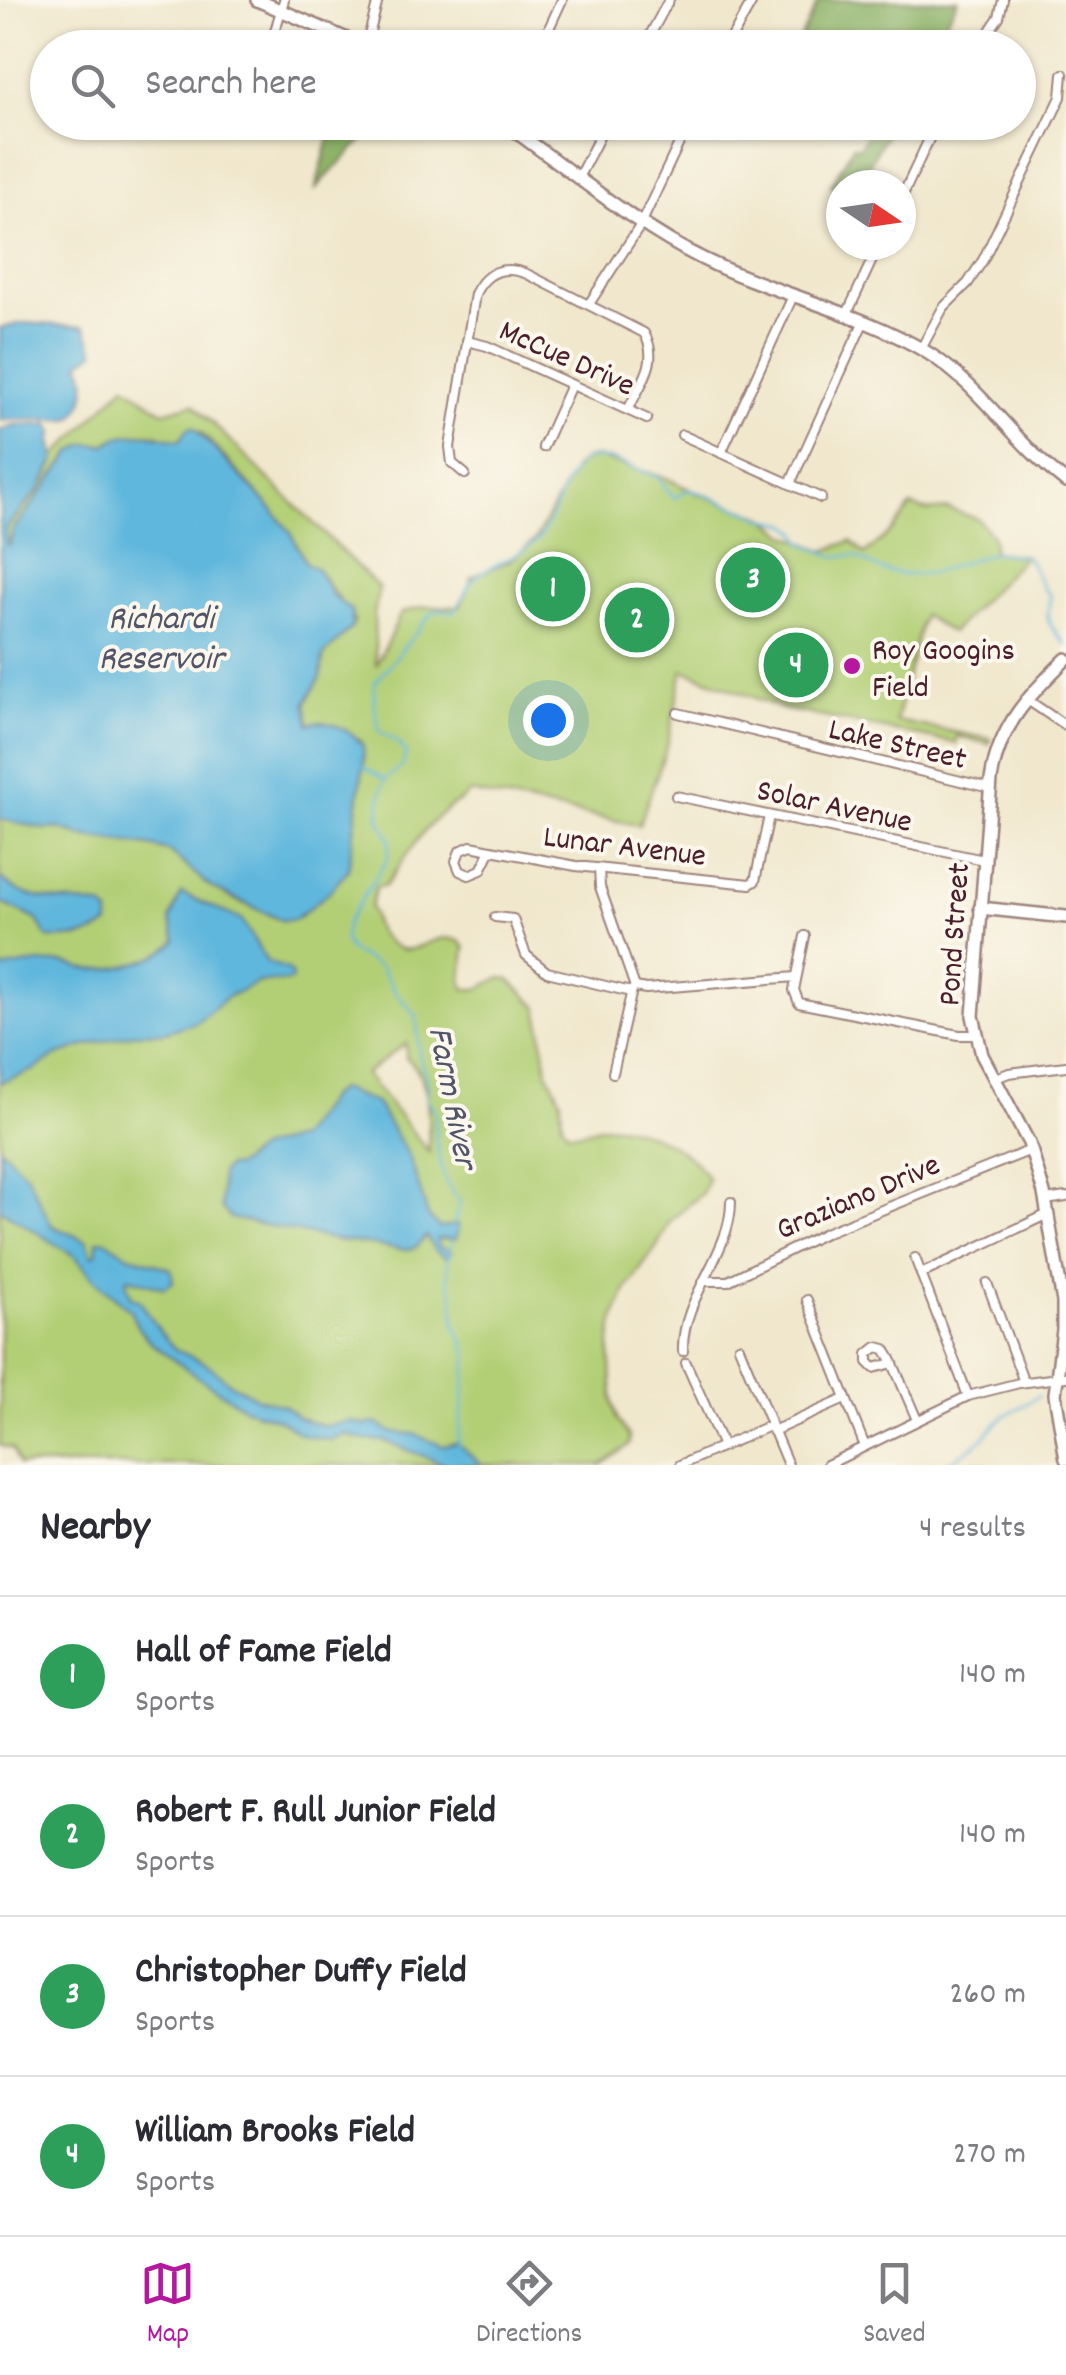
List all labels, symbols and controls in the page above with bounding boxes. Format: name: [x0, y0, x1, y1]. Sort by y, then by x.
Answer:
search box: [30, 30, 1036, 140]
icon: search: [65, 58, 120, 113]
text: Search here: [145, 58, 317, 113]
north arrow: [826, 170, 916, 260]
street label: McCue Drive: [491, 310, 641, 411]
pin: 3: [720, 542, 786, 618]
pin: 1: [520, 552, 586, 626]
pin: 2: [604, 582, 670, 658]
water label: Richardi Reservoir: [98, 596, 228, 686]
pin: 4: [764, 628, 828, 702]
place label: Roy Googins Field: [872, 630, 1015, 713]
marker: Roy Googins Field: [841, 655, 863, 677]
your location: [523, 695, 574, 746]
street label: Lake Street: [823, 709, 971, 785]
street label: Solar Avenue: [752, 770, 916, 848]
street label: Lunar Avenue: [540, 816, 708, 882]
street label: Pond Street: [929, 861, 985, 1008]
water label: Farm River: [412, 1023, 489, 1177]
street label: Graziano Drive: [770, 1144, 948, 1255]
text: Nearby: [40, 1500, 150, 1560]
text: 4 results: [919, 1507, 1026, 1553]
text: Hall of Fame Field: [135, 1626, 392, 1681]
text: 1: [69, 1653, 76, 1699]
text: 140 m: [959, 1653, 1026, 1699]
text: Sports: [135, 1681, 215, 1727]
text: Robert F. Rull Junior Field: [135, 1786, 496, 1841]
text: 2: [66, 1813, 79, 1859]
text: 140 m: [959, 1813, 1026, 1859]
text: Sports: [135, 1841, 215, 1887]
text: Christopher Duffy Field: [135, 1946, 467, 2001]
text: 3: [65, 1973, 80, 2019]
text: 260 m: [950, 1973, 1026, 2019]
text: Sports: [135, 2001, 215, 2047]
text: William Brooks Field: [135, 2106, 415, 2161]
text: 4: [66, 2133, 79, 2179]
text: 270 m: [953, 2133, 1026, 2179]
text: Sports: [135, 2161, 215, 2207]
tab: Map: [140, 2256, 195, 2356]
tab: Directions: [476, 2256, 582, 2356]
tab: Saved: [863, 2256, 926, 2356]

